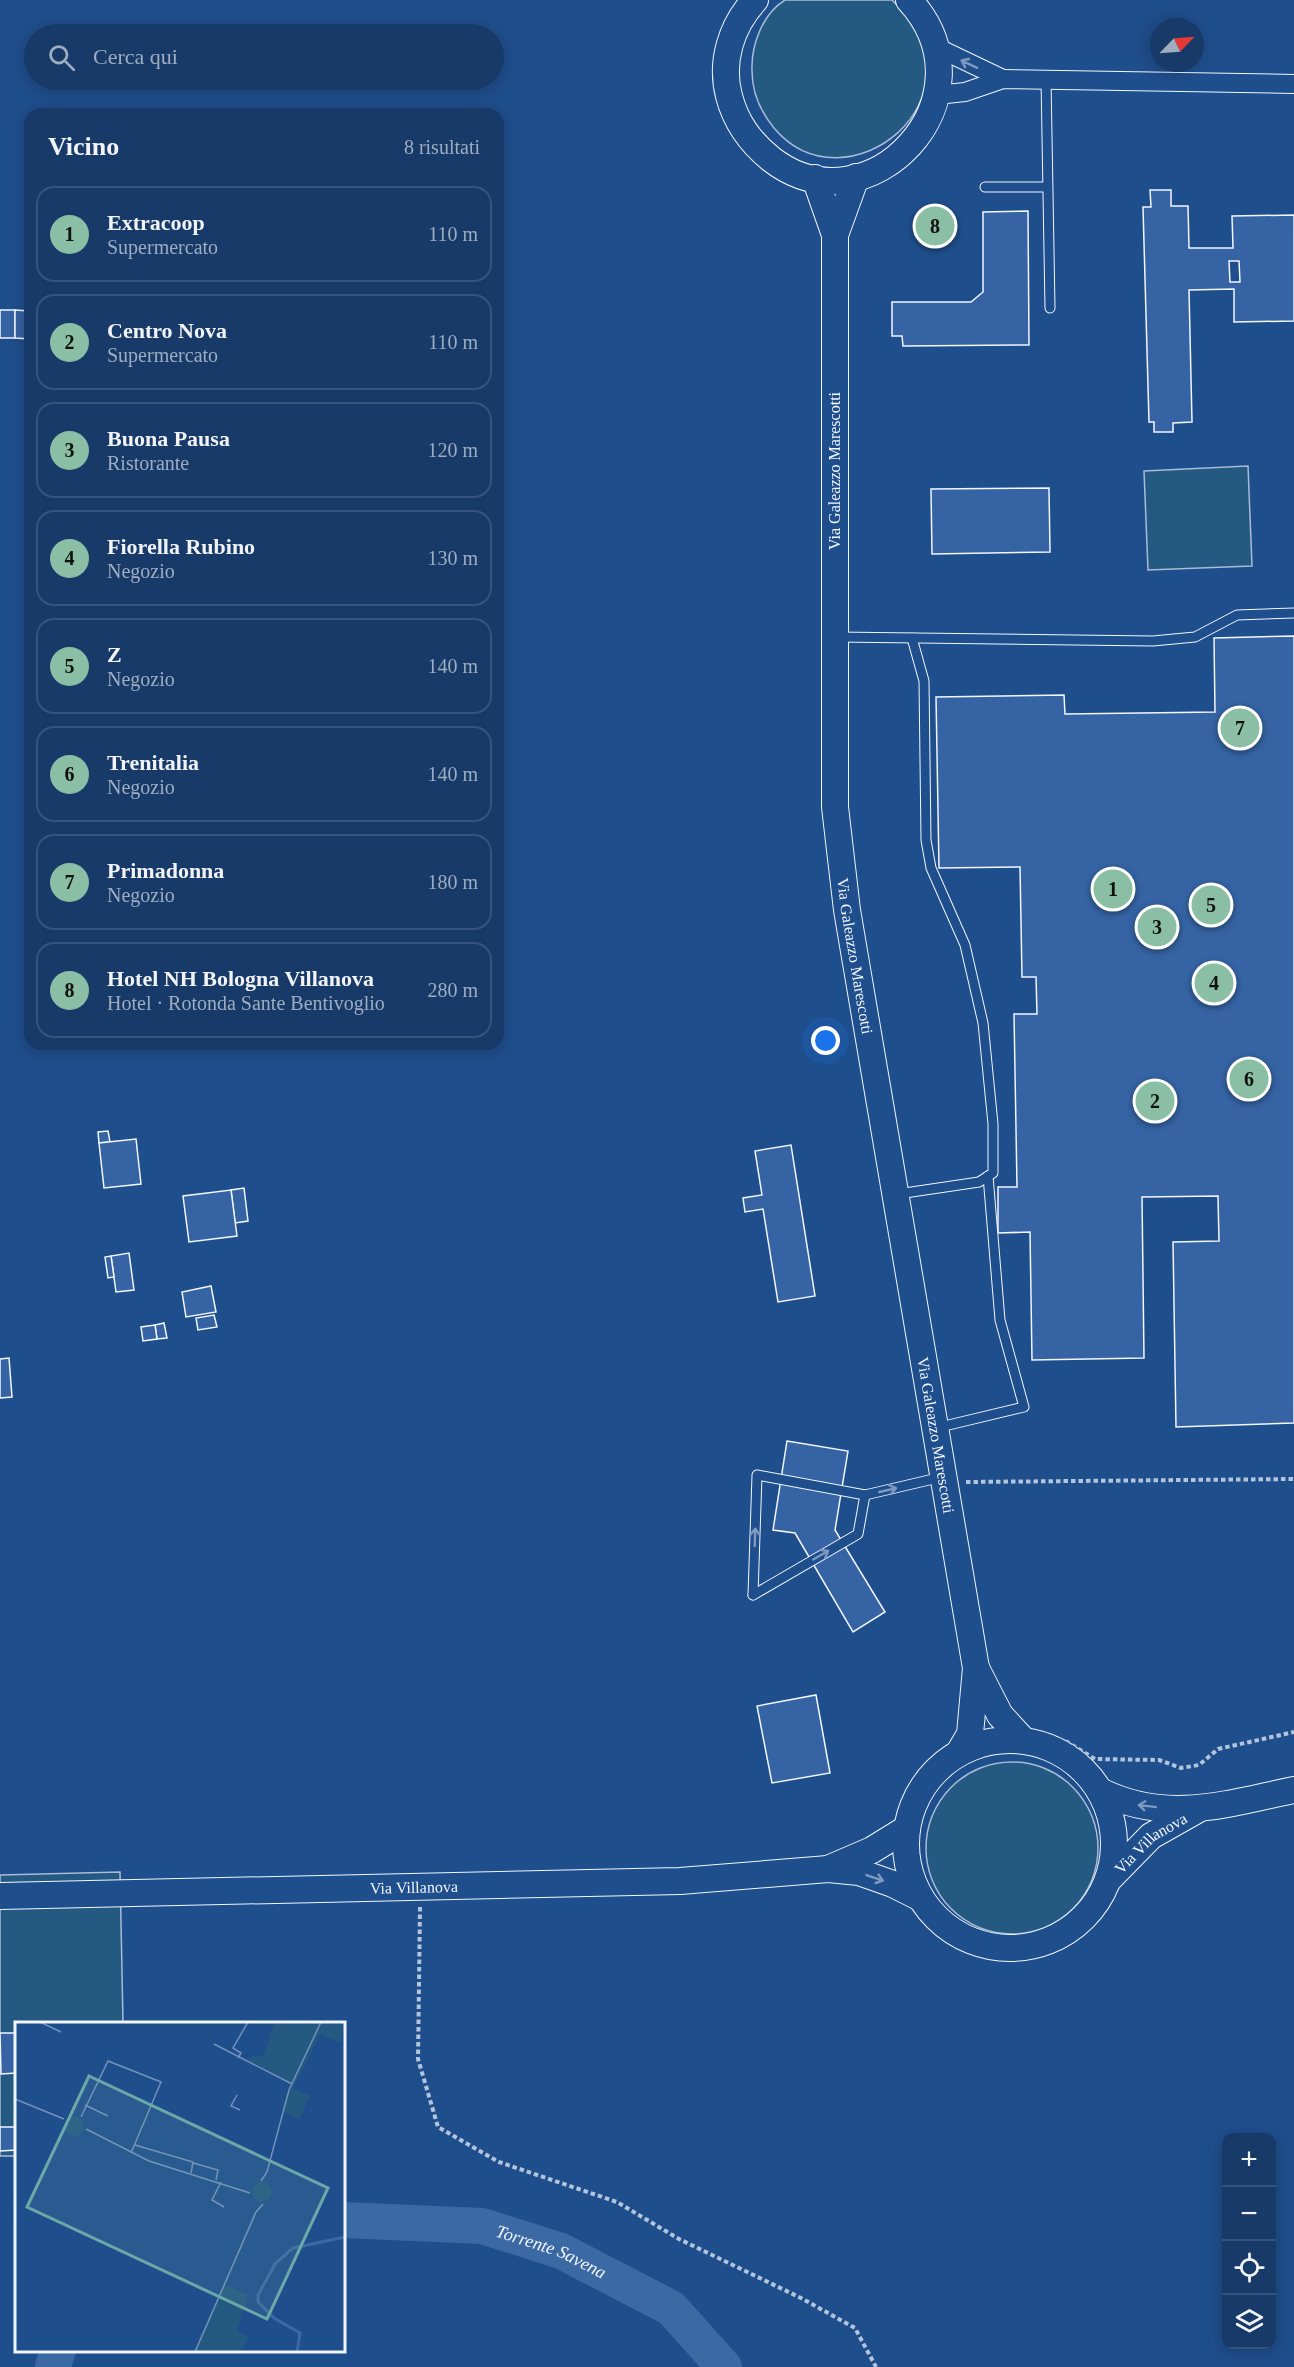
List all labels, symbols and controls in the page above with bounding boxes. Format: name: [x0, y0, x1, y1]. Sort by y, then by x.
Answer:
north arrow: [1150, 18, 1204, 72]
search box: [24, 24, 504, 90]
icon: search: [45, 41, 78, 74]
text: Cerca qui: [93, 44, 178, 69]
one-way arrow: [961, 57, 979, 69]
text: Vicino: [48, 132, 119, 161]
text: 8 risultati: [404, 136, 480, 158]
pin: 8: [916, 204, 954, 248]
text: Extracoop: [107, 210, 205, 235]
text: 1: [65, 223, 75, 245]
text: 110 m: [428, 223, 478, 245]
text: Supermercato: [107, 236, 218, 258]
text: Centro Nova: [107, 318, 227, 343]
text: 2: [65, 331, 75, 353]
text: 110 m: [428, 331, 478, 353]
text: Supermercato: [107, 344, 218, 366]
street label: Via Galeazzo Marescotti: [826, 391, 843, 550]
text: Buona Pausa: [107, 426, 230, 451]
text: 3: [65, 439, 75, 461]
text: 120 m: [427, 439, 478, 461]
text: Ristorante: [107, 452, 189, 474]
text: Fiorella Rubino: [107, 534, 255, 559]
text: 4: [65, 547, 75, 569]
text: 130 m: [427, 547, 478, 569]
text: Negozio: [107, 560, 175, 582]
text: Z: [107, 642, 122, 667]
text: 5: [65, 655, 75, 677]
text: 140 m: [427, 655, 478, 677]
text: Negozio: [107, 668, 175, 690]
pin: 7: [1220, 706, 1260, 750]
text: Trenitalia: [107, 750, 199, 775]
text: 6: [65, 763, 75, 785]
text: 140 m: [427, 763, 478, 785]
text: Negozio: [107, 776, 175, 798]
text: Primadonna: [107, 858, 224, 883]
pin: 1: [1094, 866, 1132, 912]
text: 7: [65, 871, 75, 893]
text: 180 m: [427, 871, 478, 893]
street label: Via Galeazzo Marescotti: [834, 877, 876, 1036]
pin: 5: [1192, 882, 1230, 928]
text: Negozio: [107, 884, 175, 906]
pin: 3: [1138, 904, 1176, 950]
pin: 4: [1194, 960, 1234, 1006]
text: Hotel NH Bologna Villanova: [107, 966, 374, 991]
text: 8: [65, 979, 75, 1001]
text: 280 m: [427, 979, 478, 1001]
text: Hotel · Rotonda Sante Bentivoglio: [107, 992, 385, 1014]
your location: [811, 1026, 840, 1055]
pin: 6: [1230, 1056, 1268, 1102]
pin: 2: [1136, 1078, 1174, 1124]
street label: Via Galeazzo Marescotti: [914, 1356, 958, 1515]
one-way arrow: [878, 1483, 897, 1495]
one-way arrow: [749, 1527, 761, 1547]
one-way arrow: [812, 1549, 829, 1561]
one-way arrow: [1138, 1800, 1157, 1811]
street label: Via Villanova: [1111, 1810, 1190, 1877]
one-way arrow: [865, 1873, 884, 1884]
street label: Via Villanova: [370, 1878, 458, 1897]
inset map: [15, 2022, 345, 2352]
map controls: [1222, 2133, 1276, 2349]
button: +: [1222, 2133, 1276, 2187]
button: −: [1222, 2187, 1276, 2241]
water label: Torrente Savena: [494, 2221, 610, 2283]
button: locate: [1222, 2241, 1276, 2295]
button: layers: [1222, 2295, 1276, 2349]

